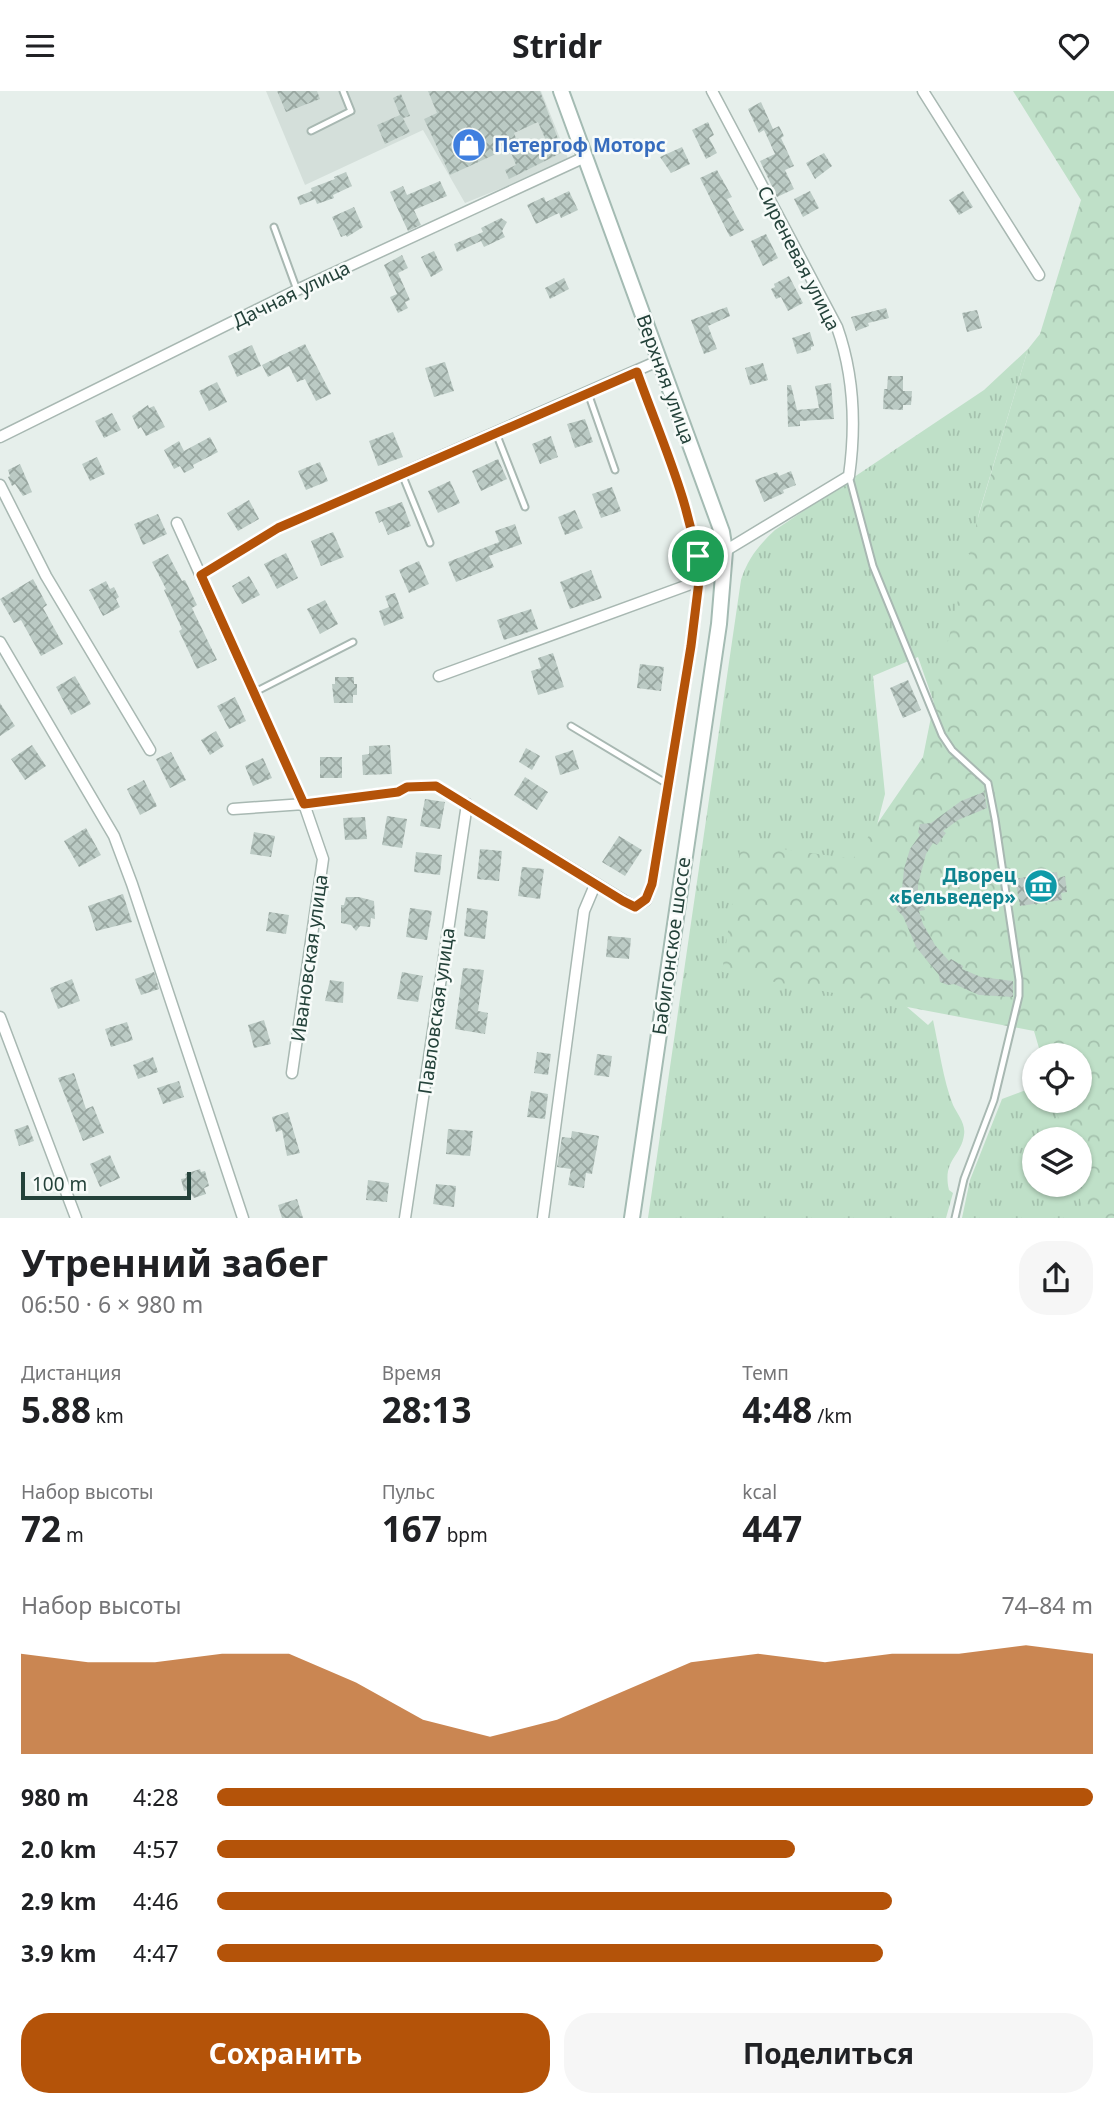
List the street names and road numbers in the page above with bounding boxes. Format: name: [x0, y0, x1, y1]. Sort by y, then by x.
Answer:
street label: Сиреневая улица: [751, 181, 847, 335]
street label: Дачная улица: [228, 254, 354, 334]
street label: Верхняя улица: [631, 311, 701, 447]
street label: Бабигонское шоссе: [646, 855, 696, 1037]
street label: Ивановская улица: [284, 873, 334, 1043]
street label: Павловская улица: [411, 926, 461, 1096]

